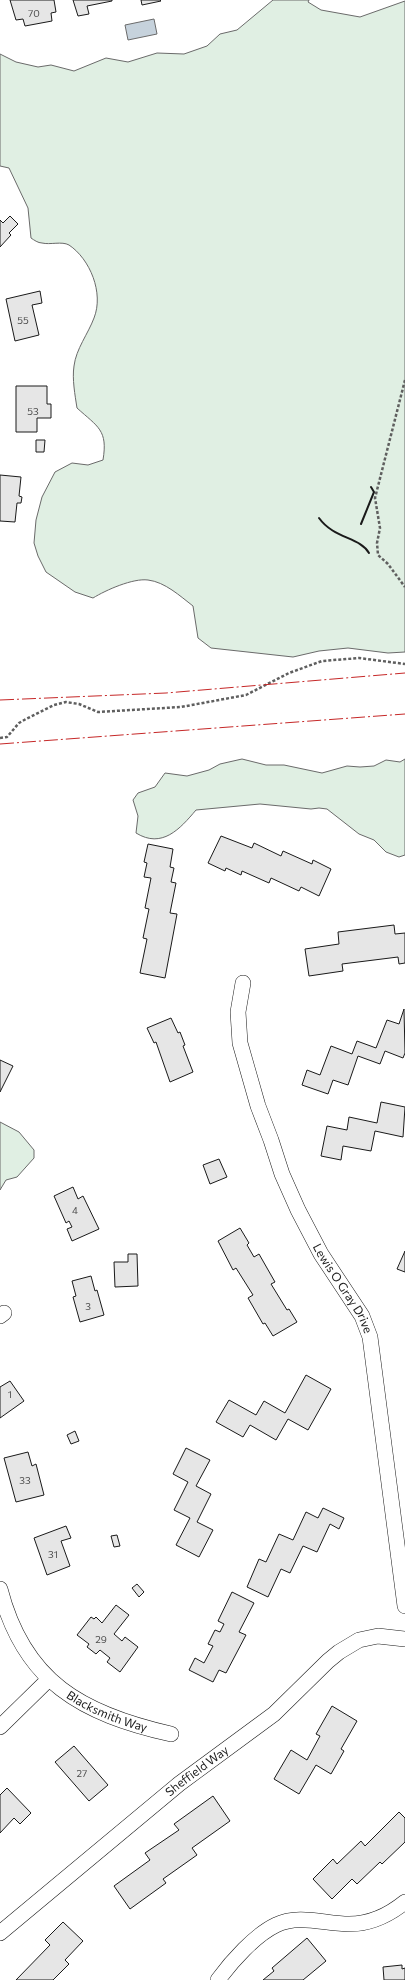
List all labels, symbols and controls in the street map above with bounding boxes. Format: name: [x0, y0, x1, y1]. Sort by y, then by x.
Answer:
house number: 70: [28, 7, 40, 19]
house number: 55: [17, 314, 29, 326]
house number: 53: [27, 405, 39, 417]
house number: 4: [72, 1204, 78, 1216]
street label: Lewis O Gray Drive: [311, 1241, 376, 1335]
house number: 3: [85, 1300, 91, 1312]
house number: 1: [8, 1388, 12, 1400]
house number: 33: [19, 1474, 31, 1486]
house number: 31: [48, 1548, 58, 1560]
house number: 29: [95, 1633, 107, 1645]
street label: Blacksmith Way: [64, 1687, 149, 1734]
street label: Sheffield Way: [162, 1742, 231, 1798]
house number: 27: [77, 1767, 87, 1779]

